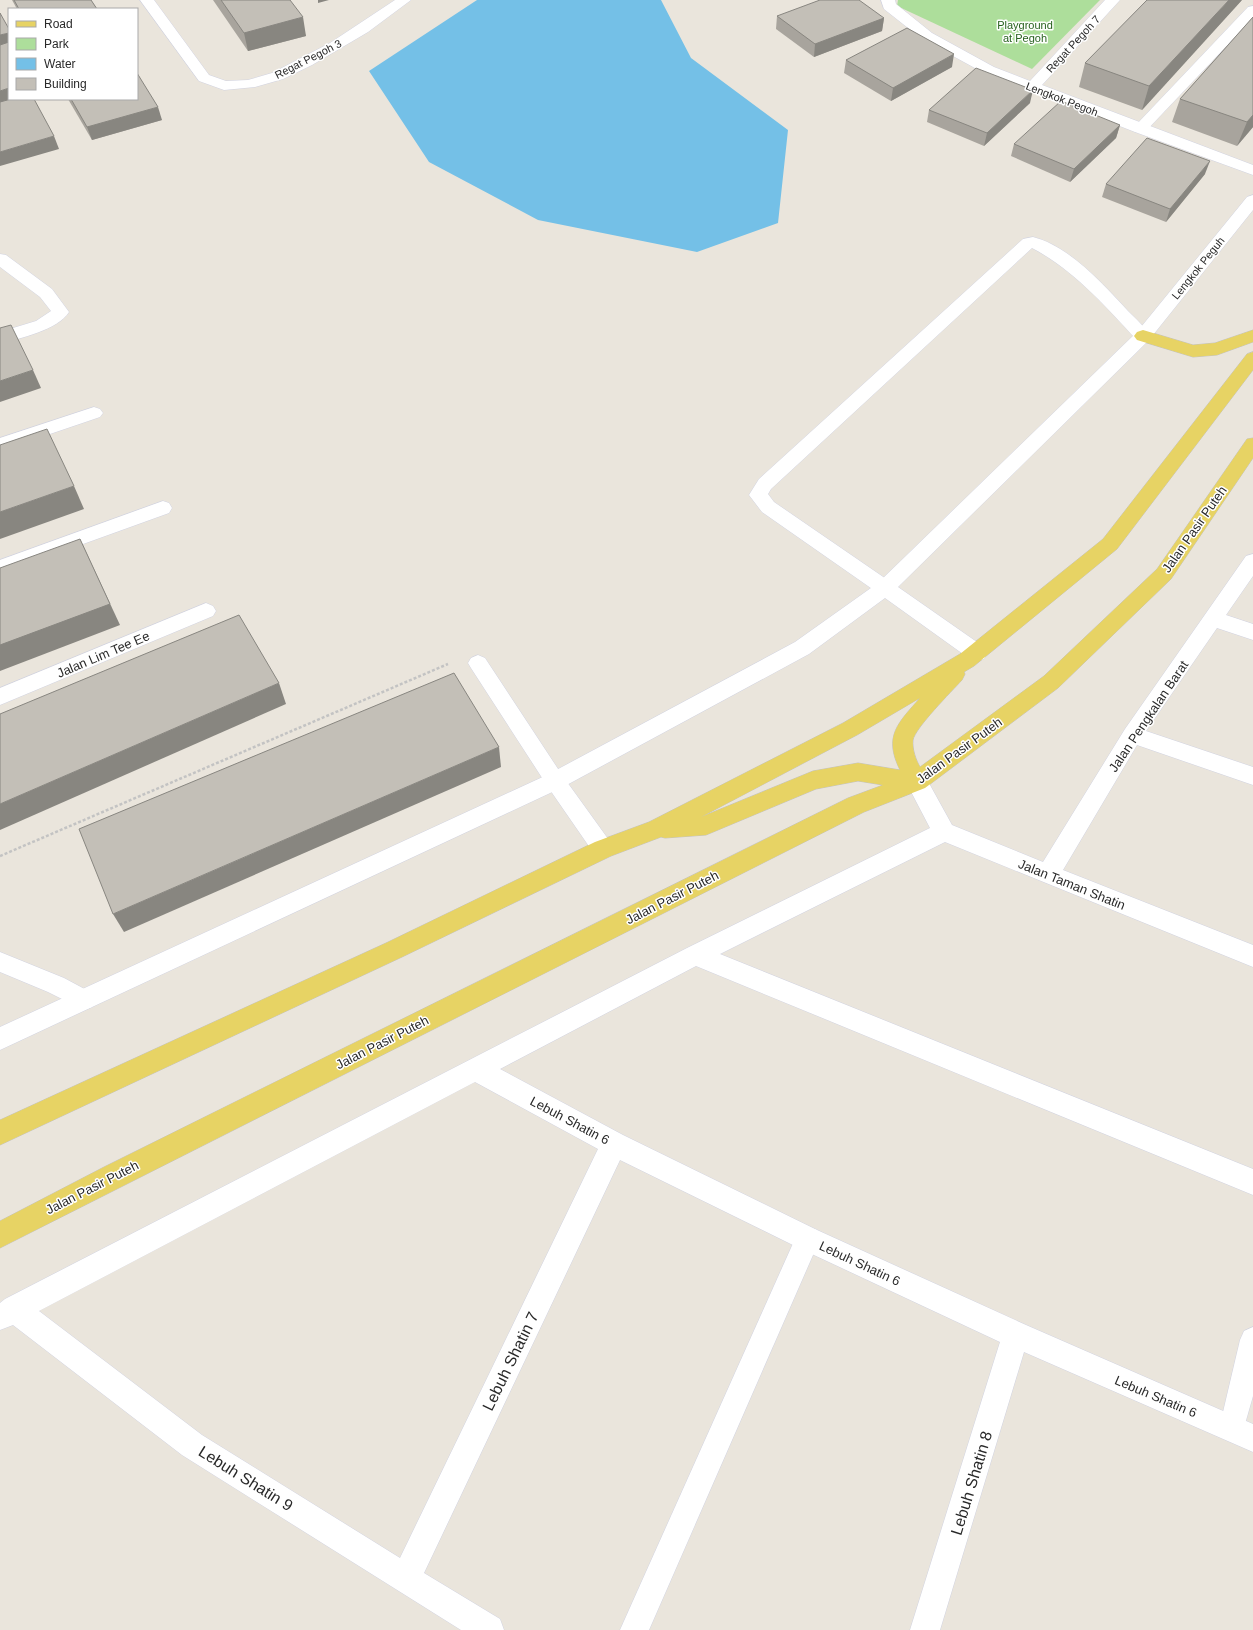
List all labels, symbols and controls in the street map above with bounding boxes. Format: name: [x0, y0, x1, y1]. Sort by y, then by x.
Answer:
legend: [8, 8, 138, 100]
street label: Regat Pegoh 7: [1044, 13, 1102, 75]
text: Road: [44, 17, 73, 31]
park label: Playground at Pegoh: [997, 19, 1053, 44]
text: Park: [44, 37, 70, 51]
street label: Regat Pegoh 3: [273, 37, 343, 81]
text: Water: [44, 57, 76, 71]
text: Building: [44, 77, 87, 91]
street label: Lengkok Pegoh: [1024, 80, 1100, 118]
street label: Lengkok Peguh: [1169, 235, 1227, 301]
street label: Jalan Pasir Puteh: [1159, 483, 1230, 575]
street label: Jalan Lim Tee Ee: [54, 628, 152, 681]
street label: Jalan Pengkalan Barat: [1106, 658, 1191, 775]
street label: Jalan Pasir Puteh: [914, 714, 1005, 786]
street label: Jalan Taman Shatin: [1016, 856, 1127, 913]
street label: Jalan Pasir Puteh: [623, 868, 721, 927]
street label: Jalan Pasir Puteh: [333, 1013, 431, 1072]
street label: Lebuh Shatin 6: [528, 1093, 612, 1148]
street label: Jalan Pasir Puteh: [43, 1158, 141, 1217]
street label: Lebuh Shatin 6: [817, 1238, 903, 1289]
street label: Lebuh Shatin 7: [479, 1309, 542, 1413]
street label: Lebuh Shatin 6: [1113, 1372, 1199, 1420]
street label: Lebuh Shatin 8: [948, 1429, 995, 1537]
street label: Lebuh Shatin 9: [196, 1443, 296, 1514]

